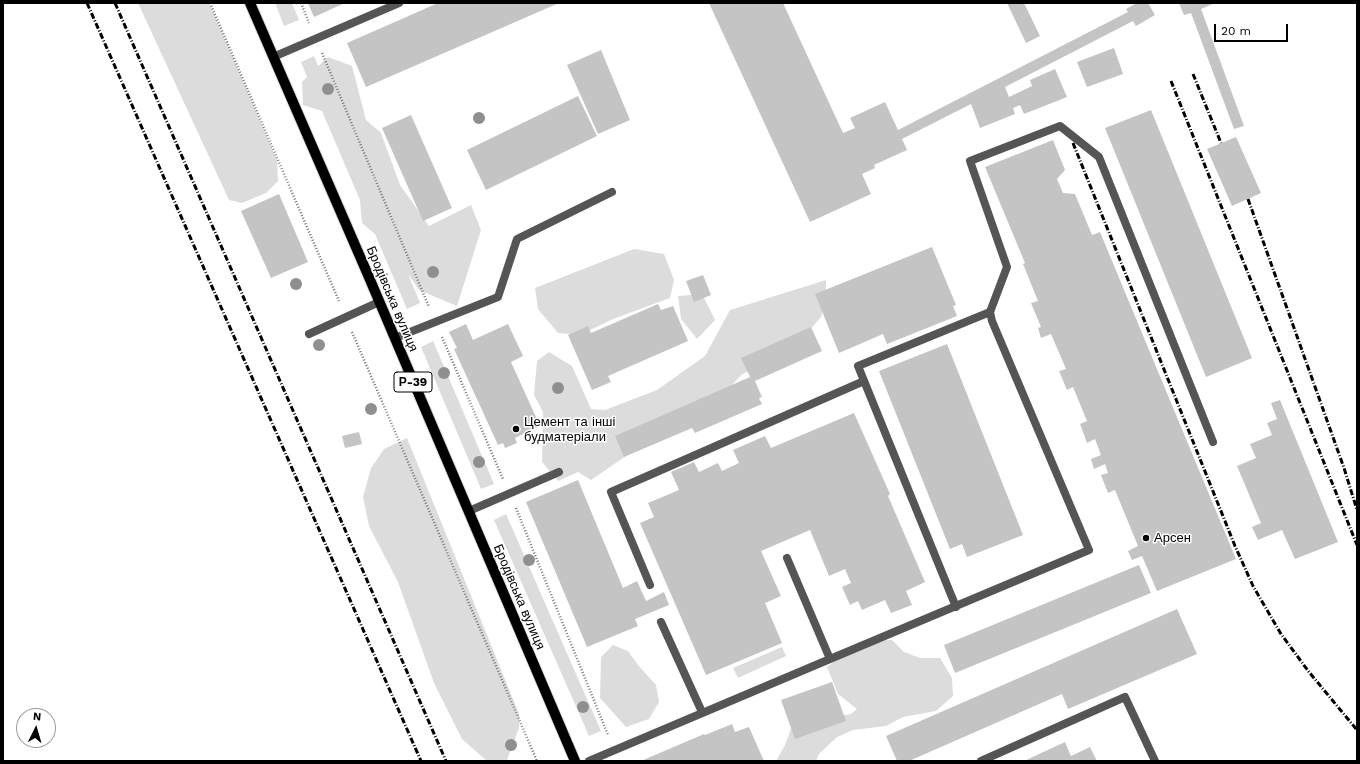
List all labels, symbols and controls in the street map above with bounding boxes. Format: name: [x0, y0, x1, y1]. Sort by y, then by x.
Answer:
scale bar: [1216, 16, 1290, 42]
text: 20 m: [1221, 24, 1251, 38]
street label: Бродівська вулиця: [363, 244, 421, 354]
road number: Р-39: [394, 372, 432, 392]
place label: Цемент та інші будматеріали: [524, 414, 615, 445]
marker: Цемент та інші будматеріали: [511, 424, 521, 434]
place label: Арсен: [1154, 530, 1191, 546]
marker: Арсен: [1141, 533, 1151, 543]
street label: Бродівська вулиця: [490, 542, 548, 652]
north arrow: [16, 708, 56, 748]
text: N: [32, 710, 42, 723]

